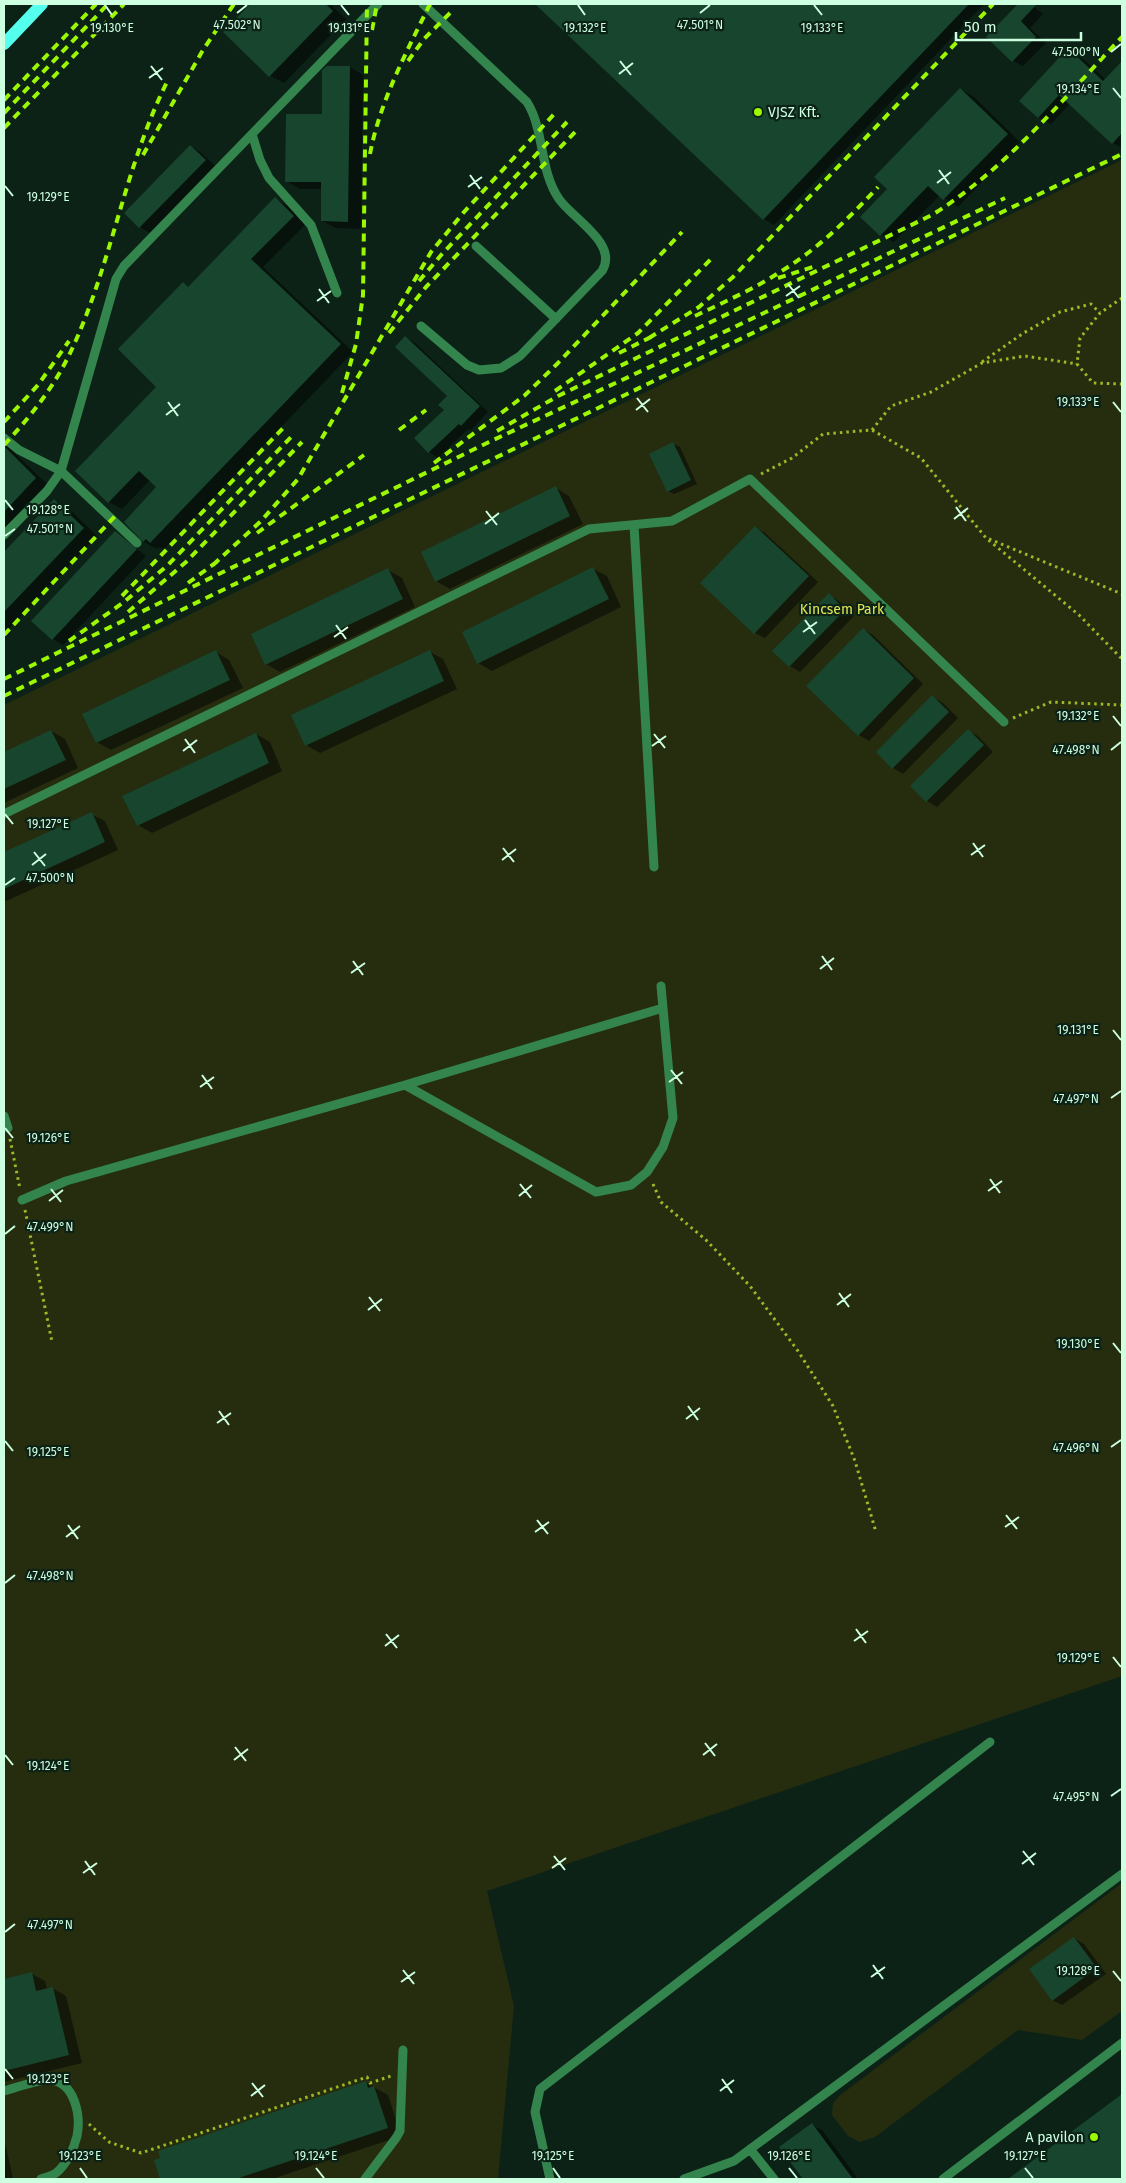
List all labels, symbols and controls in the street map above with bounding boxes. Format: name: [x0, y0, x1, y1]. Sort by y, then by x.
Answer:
scale bar: [956, 10, 1081, 42]
text: 47.502°N: [213, 18, 261, 32]
text: 47.501°N: [677, 18, 723, 32]
text: 50 m: [964, 18, 997, 36]
text: 19.130°E: [90, 21, 134, 35]
text: 19.131°E: [328, 21, 370, 35]
text: 19.132°E: [564, 21, 606, 35]
text: 19.133°E: [800, 21, 844, 35]
text: 47.500°N: [1052, 45, 1100, 59]
text: 19.134°E: [1056, 82, 1100, 96]
place label: VJSZ Kft.: [768, 104, 820, 121]
marker: VJSZ Kft.: [752, 106, 764, 118]
text: 19.129°E: [26, 190, 70, 204]
text: 19.133°E: [1056, 395, 1100, 409]
text: 19.128°E: [26, 503, 70, 517]
text: 47.501°N: [27, 522, 73, 536]
park label: Kincsem Park: [800, 601, 885, 618]
text: 19.132°E: [1057, 709, 1099, 723]
text: 47.498°N: [1052, 743, 1100, 757]
text: 19.127°E: [27, 817, 69, 831]
text: 47.500°N: [26, 871, 74, 885]
text: 19.131°E: [1057, 1023, 1099, 1037]
text: 47.497°N: [1053, 1092, 1099, 1106]
text: 19.126°E: [26, 1131, 70, 1145]
text: 47.499°N: [26, 1220, 74, 1234]
text: 19.130°E: [1056, 1337, 1100, 1351]
text: 47.496°N: [1052, 1441, 1100, 1455]
text: 19.125°E: [27, 1445, 69, 1459]
text: 47.498°N: [26, 1569, 74, 1583]
text: 19.129°E: [1056, 1651, 1100, 1665]
text: 19.124°E: [26, 1759, 70, 1773]
text: 47.495°N: [1053, 1790, 1099, 1804]
text: 47.497°N: [27, 1918, 73, 1932]
text: 19.128°E: [1056, 1964, 1100, 1978]
text: 19.123°E: [27, 2072, 69, 2086]
place label: A pavilon: [1025, 2129, 1084, 2146]
marker: A pavilon: [1088, 2131, 1100, 2143]
text: 19.123°E: [59, 2149, 101, 2163]
text: 19.124°E: [294, 2149, 338, 2163]
text: 19.125°E: [532, 2149, 574, 2163]
text: 19.126°E: [767, 2149, 811, 2163]
text: 19.127°E: [1004, 2149, 1046, 2163]

